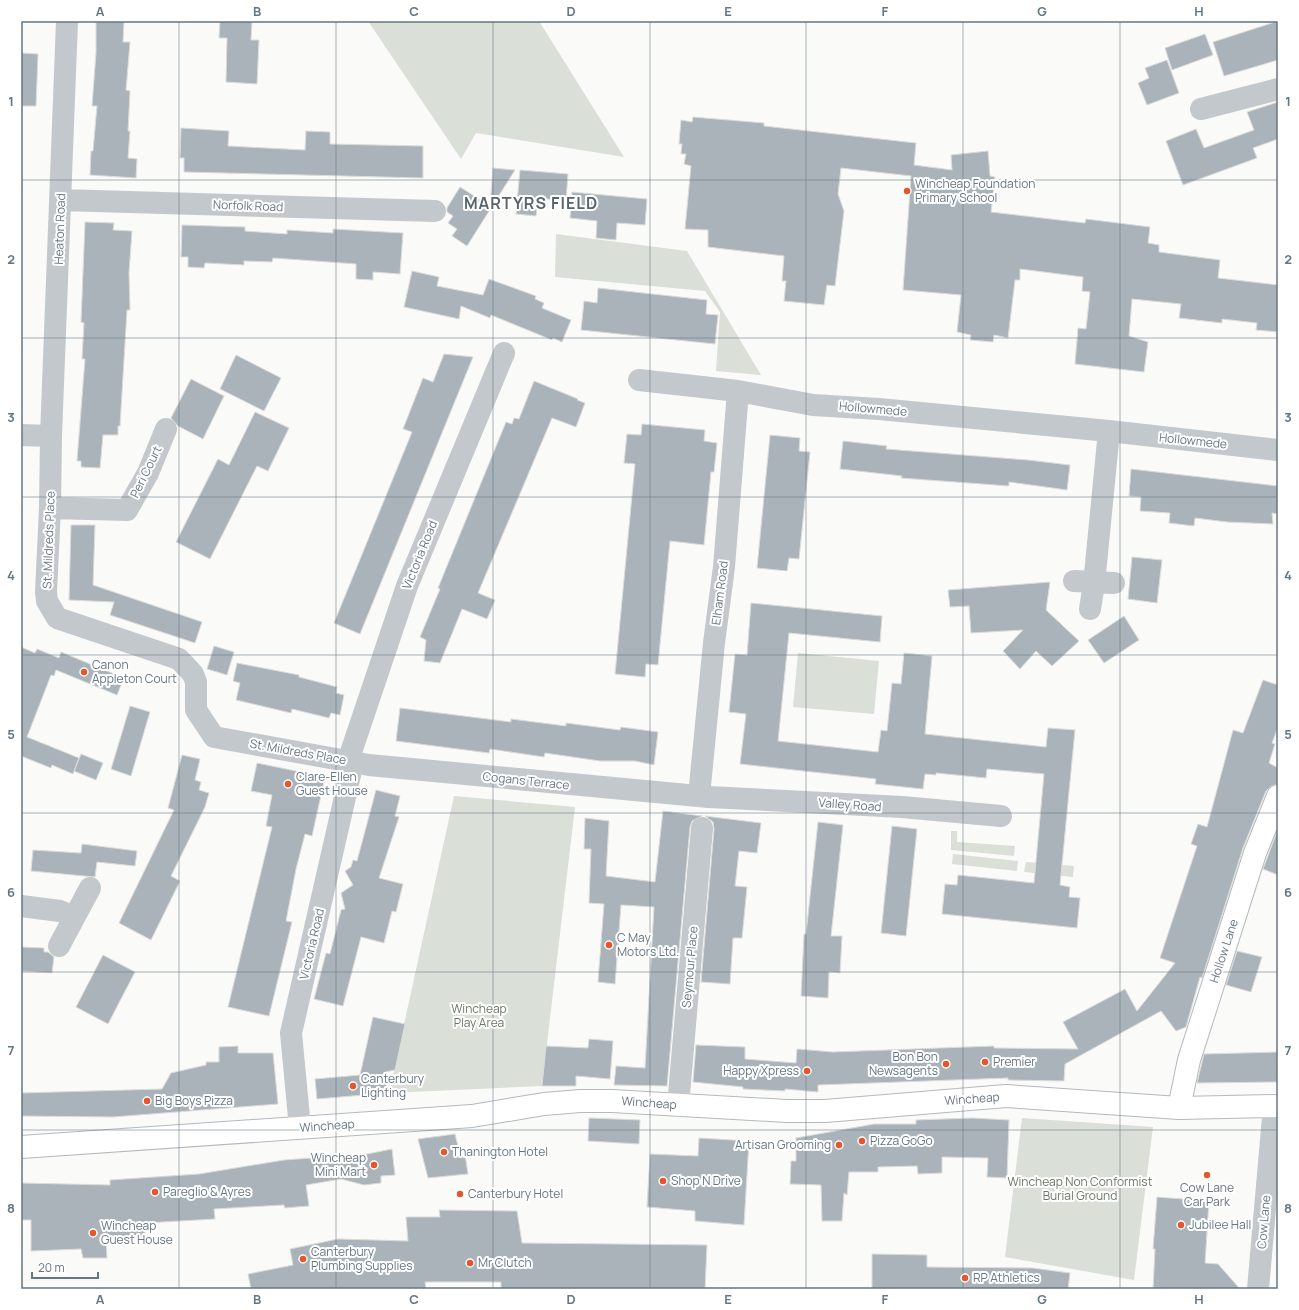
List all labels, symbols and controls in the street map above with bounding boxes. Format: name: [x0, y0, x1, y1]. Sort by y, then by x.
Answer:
text: A: [96, 2, 105, 20]
text: B: [253, 2, 261, 20]
text: C: [409, 2, 419, 20]
text: D: [566, 2, 576, 20]
text: E: [724, 2, 732, 20]
text: F: [882, 2, 889, 20]
text: G: [1037, 2, 1047, 20]
text: H: [1194, 2, 1204, 20]
text: 1: [8, 92, 14, 110]
text: 1: [1285, 92, 1291, 110]
place label: Wincheap Foundation Primary School: [915, 175, 1036, 206]
marker: Wincheap Foundation Primary School: [902, 186, 912, 196]
district label: MARTYRS FIELD: [464, 192, 598, 214]
street label: Heaton Road: [50, 193, 69, 265]
street label: Norfolk Road: [213, 196, 283, 215]
text: 2: [7, 250, 15, 268]
text: 2: [1284, 250, 1292, 268]
street label: Hollowmede: [838, 397, 908, 420]
text: 3: [7, 408, 15, 426]
text: 3: [1284, 408, 1292, 426]
street label: Hollowmede: [1158, 428, 1228, 453]
street label: Peri Court: [126, 443, 165, 501]
street label: St. Mildreds Place: [38, 491, 59, 589]
street label: Victoria Road: [398, 518, 441, 592]
street label: Elham Road: [707, 560, 732, 626]
text: 4: [7, 566, 15, 584]
text: 4: [1284, 566, 1292, 584]
place label: Canon Appleton Court: [92, 656, 177, 687]
marker: Canon Appleton Court: [79, 667, 89, 677]
text: 5: [7, 725, 15, 743]
text: 5: [1284, 725, 1292, 743]
street label: St. Mildreds Place: [249, 735, 348, 768]
street label: Cogans Terrace: [482, 767, 570, 794]
place label: Clare-Ellen Guest House: [296, 768, 368, 799]
marker: Clare-Ellen Guest House: [283, 779, 293, 789]
street label: Valley Road: [818, 794, 882, 815]
text: 6: [7, 883, 15, 901]
text: 6: [1284, 883, 1292, 901]
street label: Victoria Road: [295, 907, 328, 981]
street label: Hollow Lane: [1205, 917, 1242, 985]
street label: Seymour Place: [677, 925, 702, 1008]
place label: C May Motors Ltd.: [617, 929, 679, 960]
marker: C May Motors Ltd.: [604, 940, 614, 950]
park label: Wincheap Play Area: [451, 1000, 507, 1031]
text: 7: [8, 1041, 15, 1059]
text: 7: [1285, 1041, 1292, 1059]
place label: Bon Bon Newsagents: [869, 1048, 938, 1079]
place label: Premier: [993, 1053, 1036, 1070]
marker: Premier: [980, 1057, 990, 1067]
marker: Bon Bon Newsagents: [941, 1059, 951, 1069]
place label: Happy Xpress: [723, 1062, 799, 1079]
marker: Happy Xpress: [802, 1066, 812, 1076]
place label: Canterbury Lighting: [361, 1070, 425, 1101]
marker: Canterbury Lighting: [348, 1081, 358, 1091]
street label: Wincheap: [944, 1088, 1000, 1109]
place label: Big Boys Pizza: [155, 1092, 233, 1109]
street label: Wincheap: [621, 1092, 677, 1113]
marker: Big Boys Pizza: [142, 1096, 152, 1106]
street label: Wincheap: [299, 1115, 355, 1136]
place label: Pizza GoGo: [870, 1132, 933, 1149]
place label: Artisan Grooming: [735, 1136, 831, 1153]
marker: Pizza GoGo: [857, 1136, 867, 1146]
marker: Artisan Grooming: [834, 1140, 844, 1150]
place label: Thanington Hotel: [452, 1143, 548, 1160]
marker: Thanington Hotel: [439, 1147, 449, 1157]
place label: Wincheap Mini Mart: [311, 1149, 366, 1180]
marker: Wincheap Mini Mart: [369, 1160, 379, 1170]
marker: Cow Lane Car Park: [1202, 1170, 1212, 1180]
place label: Shop N Drive: [671, 1172, 741, 1189]
park label: Wincheap Non Conformist Burial Ground: [1008, 1173, 1153, 1204]
marker: Shop N Drive: [658, 1176, 668, 1186]
place label: Cow Lane Car Park: [1180, 1179, 1234, 1210]
place label: Pareglio & Ayres: [163, 1183, 251, 1200]
place label: Canterbury Hotel: [468, 1185, 563, 1202]
marker: Pareglio & Ayres: [150, 1187, 160, 1197]
marker: Canterbury Hotel: [455, 1189, 465, 1199]
street label: Cow Lane: [1253, 1194, 1274, 1250]
text: 8: [7, 1199, 15, 1217]
text: 8: [1284, 1199, 1292, 1217]
place label: Jubilee Hall: [1189, 1216, 1251, 1233]
place label: Wincheap Guest House: [101, 1217, 173, 1248]
marker: Jubilee Hall: [1176, 1220, 1186, 1230]
marker: Wincheap Guest House: [88, 1228, 98, 1238]
place label: Canterbury Plumbing Supplies: [311, 1243, 413, 1274]
scale bar: [32, 1254, 98, 1280]
marker: Canterbury Plumbing Supplies: [298, 1254, 308, 1264]
place label: Mr Clutch: [478, 1254, 532, 1271]
marker: Mr Clutch: [465, 1258, 475, 1268]
text: 20 m: [38, 1259, 65, 1276]
place label: RP Athletics: [973, 1269, 1040, 1286]
marker: RP Athletics: [960, 1273, 970, 1283]
text: A: [96, 1290, 105, 1308]
text: B: [253, 1290, 261, 1308]
text: C: [409, 1290, 419, 1308]
text: D: [566, 1290, 576, 1308]
text: E: [724, 1290, 732, 1308]
text: F: [882, 1290, 889, 1308]
text: G: [1037, 1290, 1047, 1308]
text: H: [1194, 1290, 1204, 1308]

